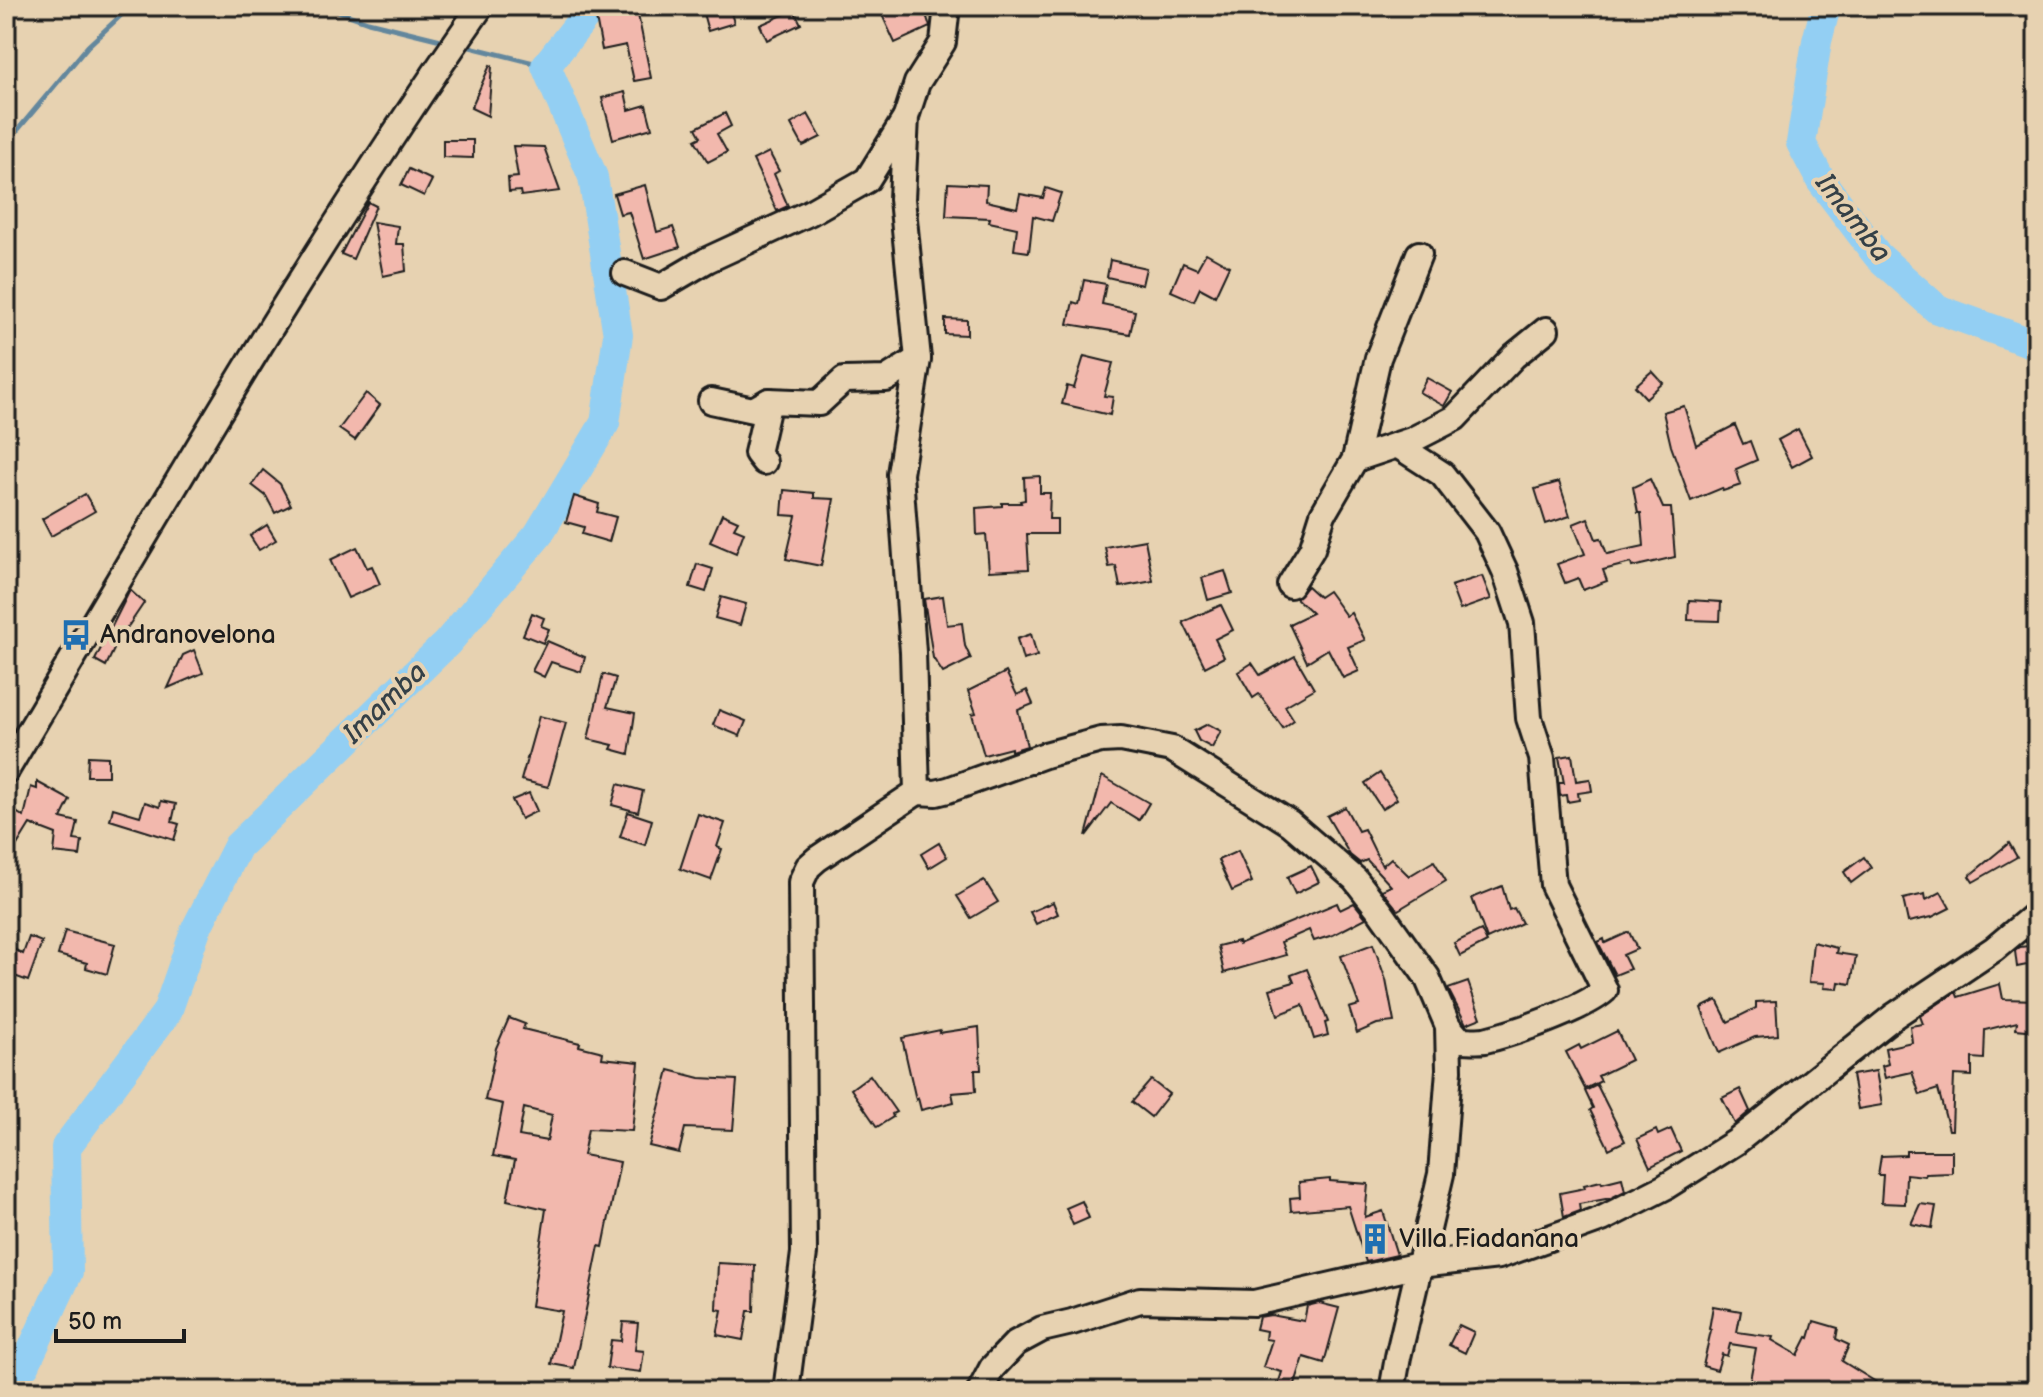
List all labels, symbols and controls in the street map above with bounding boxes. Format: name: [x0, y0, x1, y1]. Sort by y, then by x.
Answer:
water label: Imamba: [1808, 167, 1898, 269]
bus stop icon: Andranovelona: [59, 618, 93, 652]
place label: Andranovelona: [100, 620, 276, 651]
water label: Imamba: [336, 655, 433, 751]
building icon: Villa Fiadanana: [1358, 1222, 1392, 1256]
place label: Villa Fiadanana: [1399, 1224, 1579, 1255]
scale bar: [56, 1293, 184, 1343]
text: 50 m: [68, 1307, 122, 1336]

